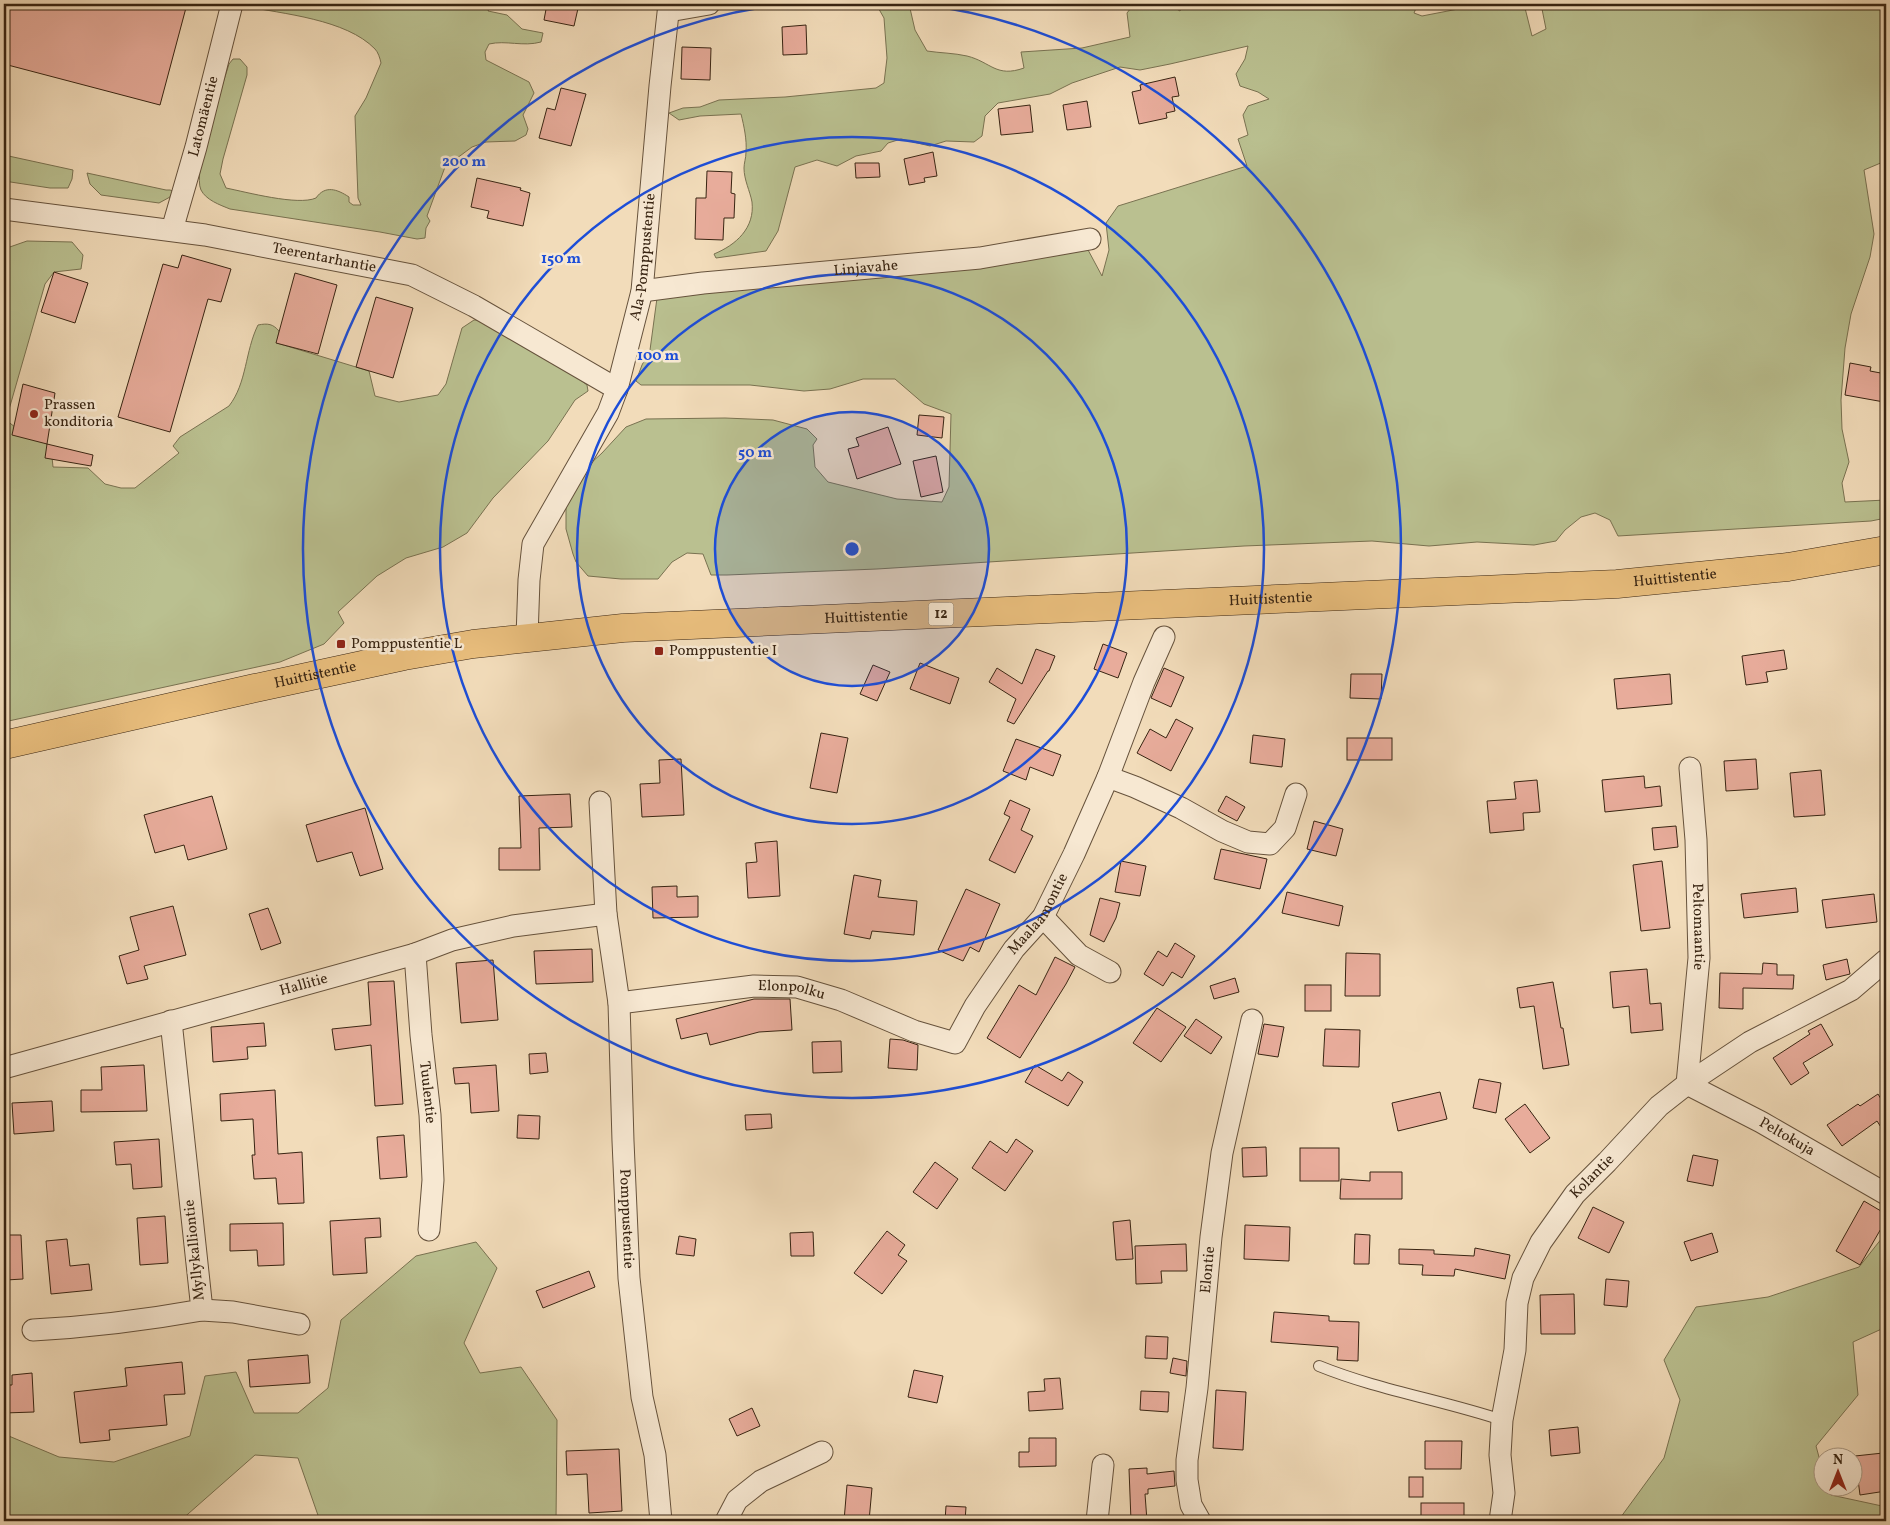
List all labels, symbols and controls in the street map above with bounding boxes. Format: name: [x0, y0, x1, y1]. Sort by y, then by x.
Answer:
street label: Latomäentie: [183, 74, 224, 159]
text: 200 m: [442, 152, 486, 173]
street label: Ala-Pomppustentie: [624, 192, 661, 323]
street label: Teerentarhantie: [270, 238, 378, 278]
text: 150 m: [541, 249, 581, 270]
street label: Linjavahe: [833, 255, 899, 282]
text: 100 m: [637, 346, 680, 367]
place label: Prassen konditoria: [44, 395, 113, 433]
marker: Prassen konditoria: [28, 408, 40, 420]
text: 50 m: [738, 443, 772, 464]
centre of rings: [843, 540, 861, 558]
street label: Huittistentie: [1632, 564, 1718, 593]
street label: Huittistentie: [1228, 587, 1313, 612]
road number: 12: [928, 602, 954, 626]
street label: Huittistentie: [824, 605, 908, 630]
place label: Pomppustentie L: [351, 634, 463, 655]
marker: Pomppustentie L: [335, 638, 347, 650]
place label: Pomppustentie I: [669, 641, 777, 662]
marker: Pomppustentie I: [653, 645, 665, 657]
street label: Huittistentie: [272, 656, 358, 694]
street label: Maalaamontie: [1003, 870, 1073, 960]
street label: Peltomaantie: [1687, 883, 1710, 971]
street label: Hallitie: [277, 968, 330, 1002]
street label: Elonpolku: [758, 976, 828, 1005]
street label: Tuulentie: [414, 1060, 441, 1124]
street label: Peltokuja: [1755, 1113, 1819, 1161]
street label: Kolantie: [1565, 1150, 1619, 1204]
street label: Pomppustentie: [614, 1168, 639, 1269]
street label: Myllykalliontie: [179, 1198, 211, 1302]
street label: Elontie: [1195, 1245, 1221, 1294]
north arrow: [1812, 1448, 1862, 1498]
text: N: [1833, 1451, 1843, 1470]

